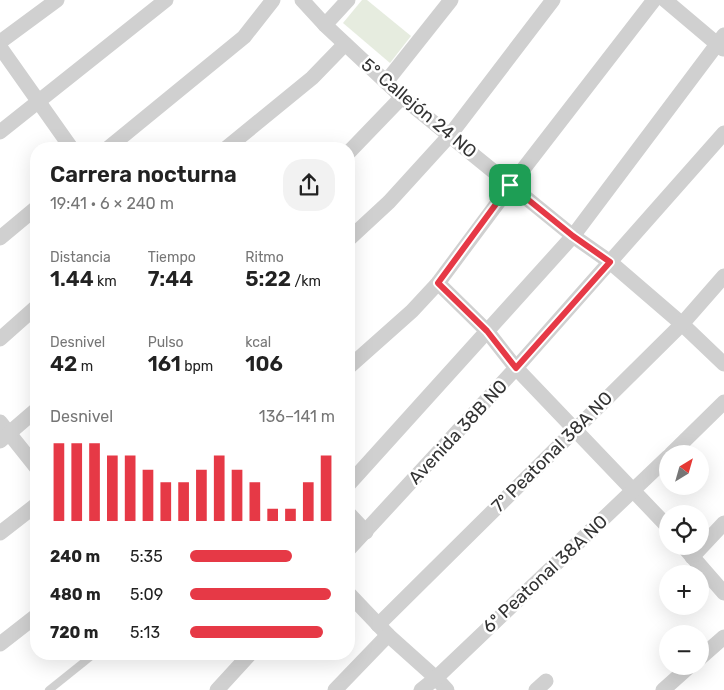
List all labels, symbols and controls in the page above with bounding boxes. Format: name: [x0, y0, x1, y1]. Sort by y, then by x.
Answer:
street label: 5° Callejón 24 NO: [357, 53, 481, 163]
button: share: [283, 159, 335, 211]
text: Carrera nocturna: [50, 161, 237, 188]
pin: [489, 164, 531, 206]
icon: arrive: [496, 171, 524, 199]
text: 19:41 · 6 × 240 m: [50, 194, 174, 213]
text: Distancia: [50, 249, 111, 266]
text: Tiempo: [148, 249, 196, 266]
text: Ritmo: [245, 249, 284, 266]
text: 1.44: [50, 266, 94, 291]
text: 7:44: [148, 266, 193, 291]
text: 5:22: [245, 266, 291, 291]
text: km: [94, 273, 117, 290]
text: /km: [291, 273, 321, 290]
text: Desnivel: [50, 334, 105, 351]
text: Pulso: [148, 334, 184, 351]
text: kcal: [245, 334, 271, 351]
text: 42: [50, 351, 77, 376]
text: 161: [148, 351, 181, 376]
text: 106: [245, 351, 283, 376]
text: m: [77, 358, 93, 375]
text: bpm: [181, 358, 213, 375]
street label: Avenida 38B NO: [404, 375, 512, 489]
street label: 7° Peatonal 38A NO: [487, 387, 617, 517]
text: Desnivel: [50, 407, 113, 426]
text: 136–141 m: [259, 407, 335, 426]
north arrow: [659, 445, 709, 495]
map controls: [659, 445, 709, 675]
button: locate: [659, 505, 709, 555]
street label: 6º Peatonal 38A NO: [478, 510, 612, 638]
text: 240 m: [50, 547, 100, 566]
text: 5:35: [130, 547, 163, 566]
button: +: [659, 565, 709, 615]
text: 480 m: [50, 585, 101, 604]
text: 5:09: [130, 585, 163, 604]
text: 720 m: [50, 623, 99, 642]
text: 5:13: [130, 623, 160, 642]
button: −: [659, 625, 709, 675]

